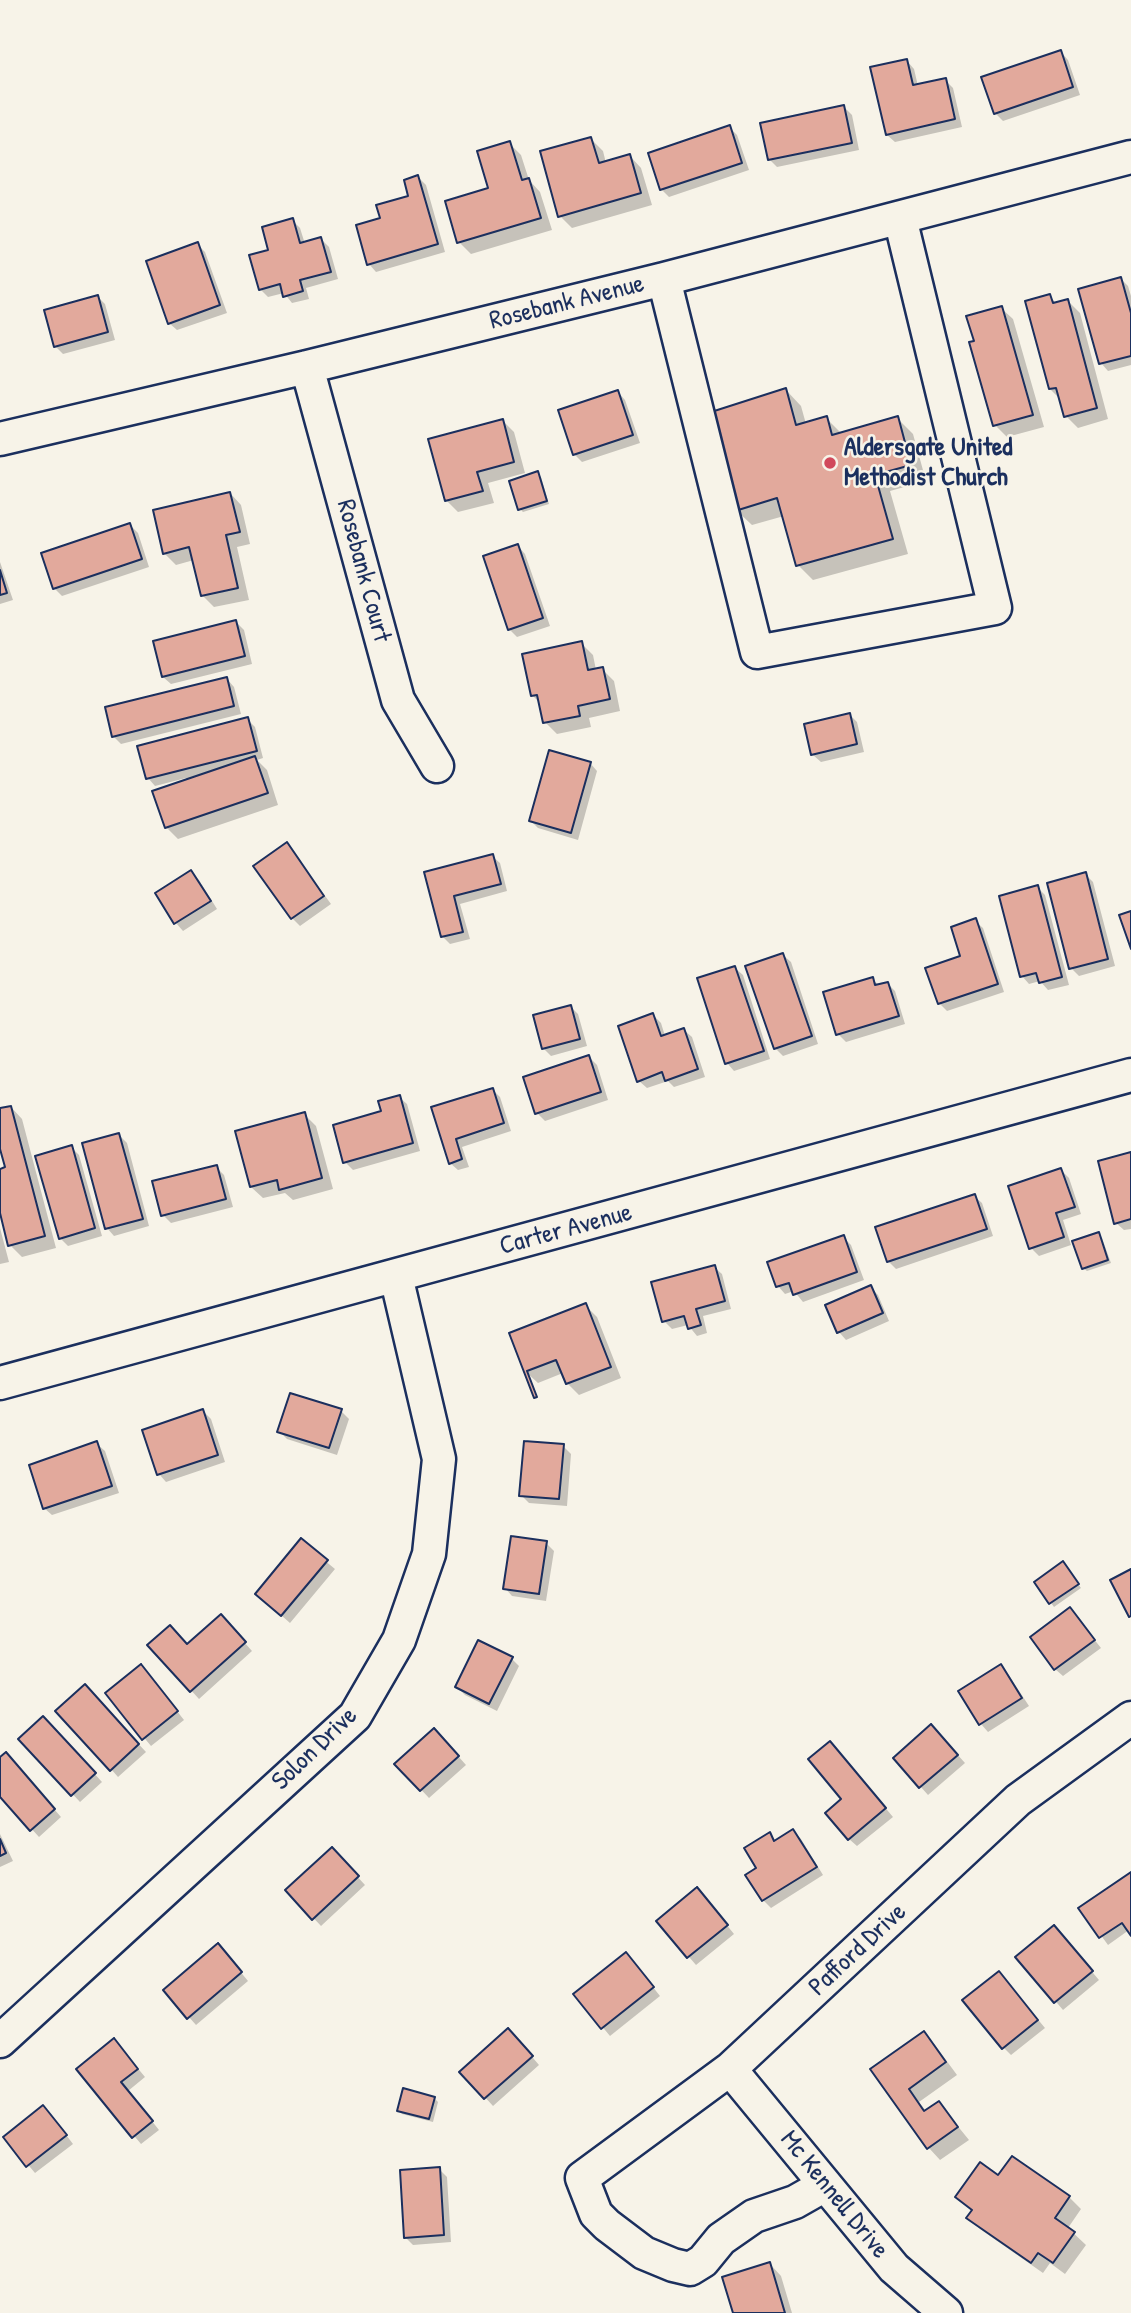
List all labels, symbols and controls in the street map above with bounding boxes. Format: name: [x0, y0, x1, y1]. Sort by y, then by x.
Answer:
street label: Rosebank Avenue: [487, 269, 647, 337]
place label: Aldersgate United Methodist Church: [844, 432, 1012, 494]
marker: Aldersgate United Methodist Church: [822, 455, 838, 471]
street label: Rosebank Court: [329, 496, 397, 646]
street label: Carter Avenue: [496, 1197, 636, 1263]
street label: Solon Drive: [266, 1701, 364, 1797]
street label: Pafford Drive: [803, 1897, 913, 2003]
street label: Mc Kennell Drive: [773, 2125, 895, 2265]

